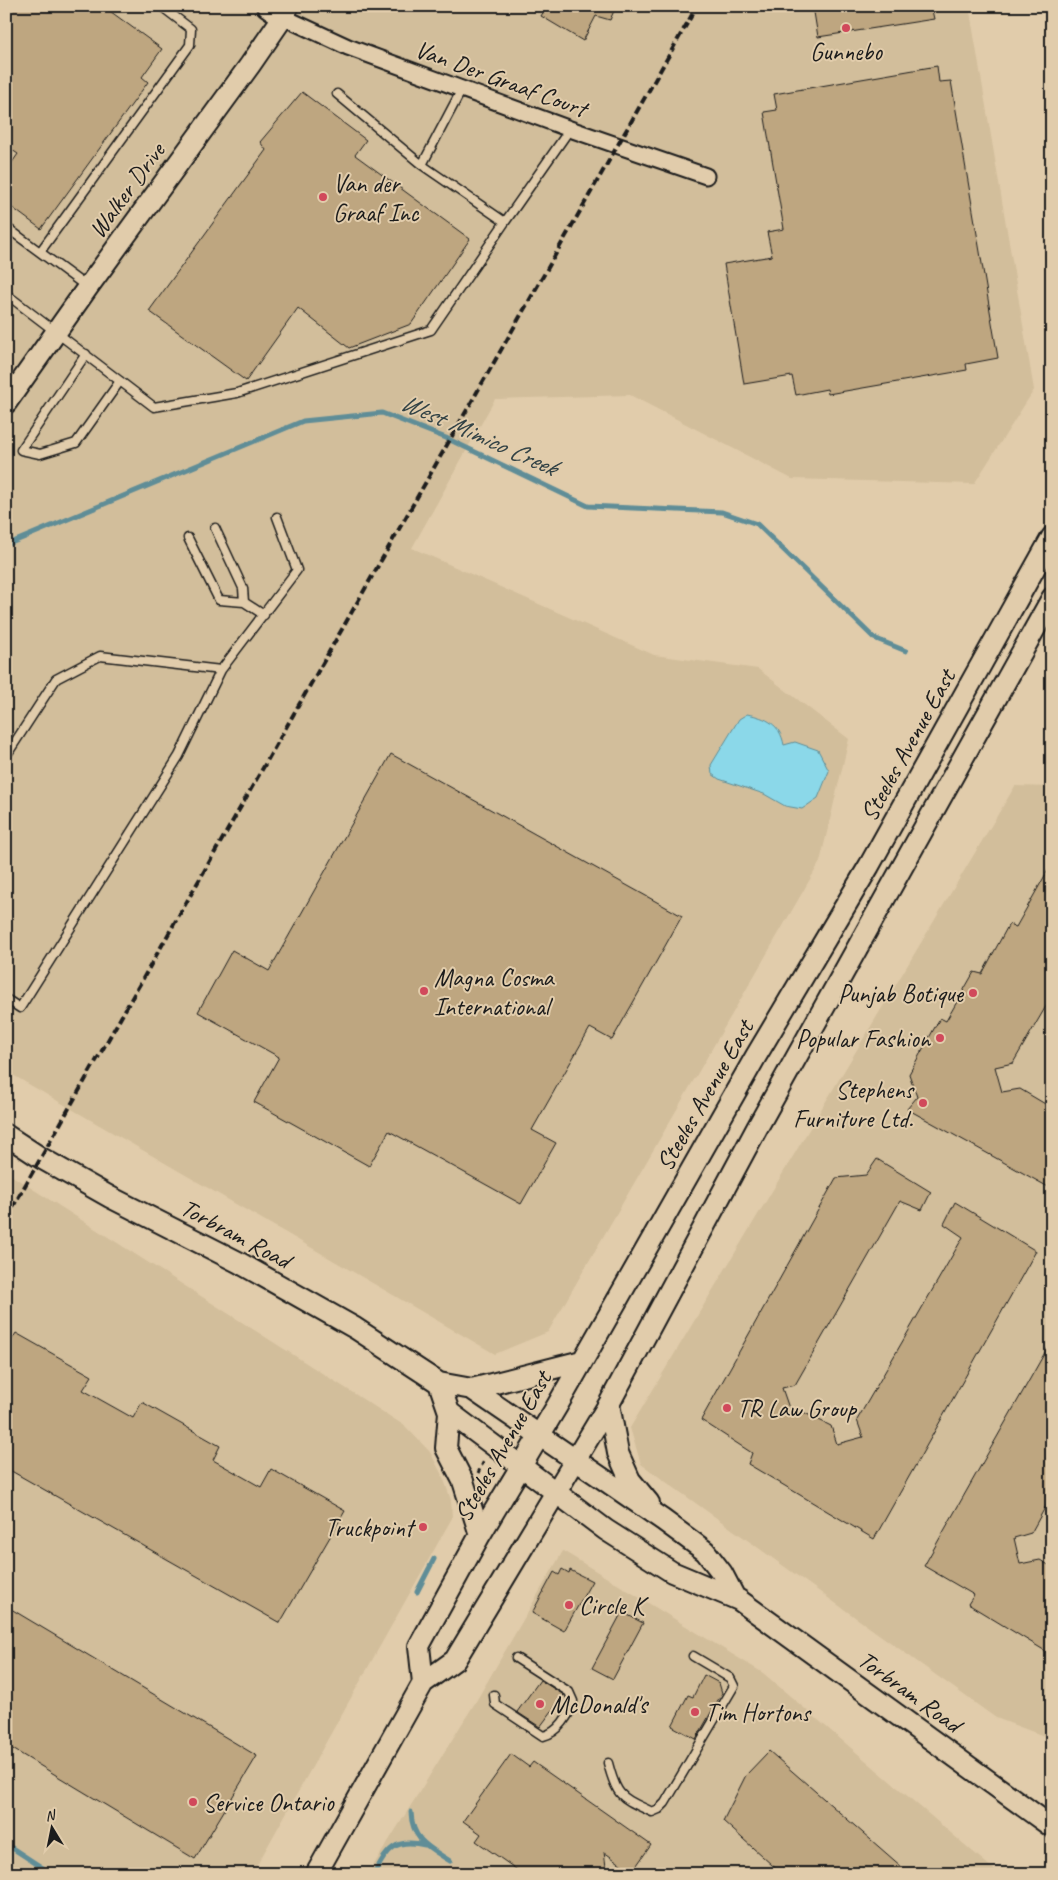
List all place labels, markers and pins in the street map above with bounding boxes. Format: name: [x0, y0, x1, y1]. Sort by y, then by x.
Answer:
marker: Gunnebo: [840, 22, 852, 34]
place label: Gunnebo: [810, 36, 883, 68]
place label: Van der Graaf Inc: [333, 168, 420, 229]
marker: Van der Graaf Inc: [317, 191, 329, 203]
place label: Magna Cosma International: [434, 962, 556, 1023]
place label: Punjab Botique: [838, 978, 965, 1010]
marker: Magna Cosma International: [418, 985, 430, 997]
marker: Punjab Botique: [967, 987, 979, 999]
place label: Popular Fashion: [796, 1023, 932, 1055]
marker: Popular Fashion: [934, 1032, 946, 1044]
place label: Stephens Furniture Ltd.: [793, 1074, 915, 1135]
marker: Stephens Furniture Ltd.: [917, 1097, 929, 1109]
place label: TR Law Group: [737, 1393, 858, 1425]
marker: TR Law Group: [721, 1402, 733, 1414]
place label: Truckpoint: [325, 1512, 417, 1544]
marker: Truckpoint: [417, 1521, 429, 1533]
place label: Circle K: [579, 1590, 649, 1622]
marker: Circle K: [563, 1599, 575, 1611]
place label: McDonald's: [550, 1689, 649, 1721]
place label: Tim Hortons: [705, 1697, 812, 1729]
marker: McDonald's: [534, 1698, 546, 1710]
marker: Tim Hortons: [689, 1706, 701, 1718]
place label: Service Ontario: [203, 1787, 335, 1819]
marker: Service Ontario: [187, 1796, 199, 1808]

